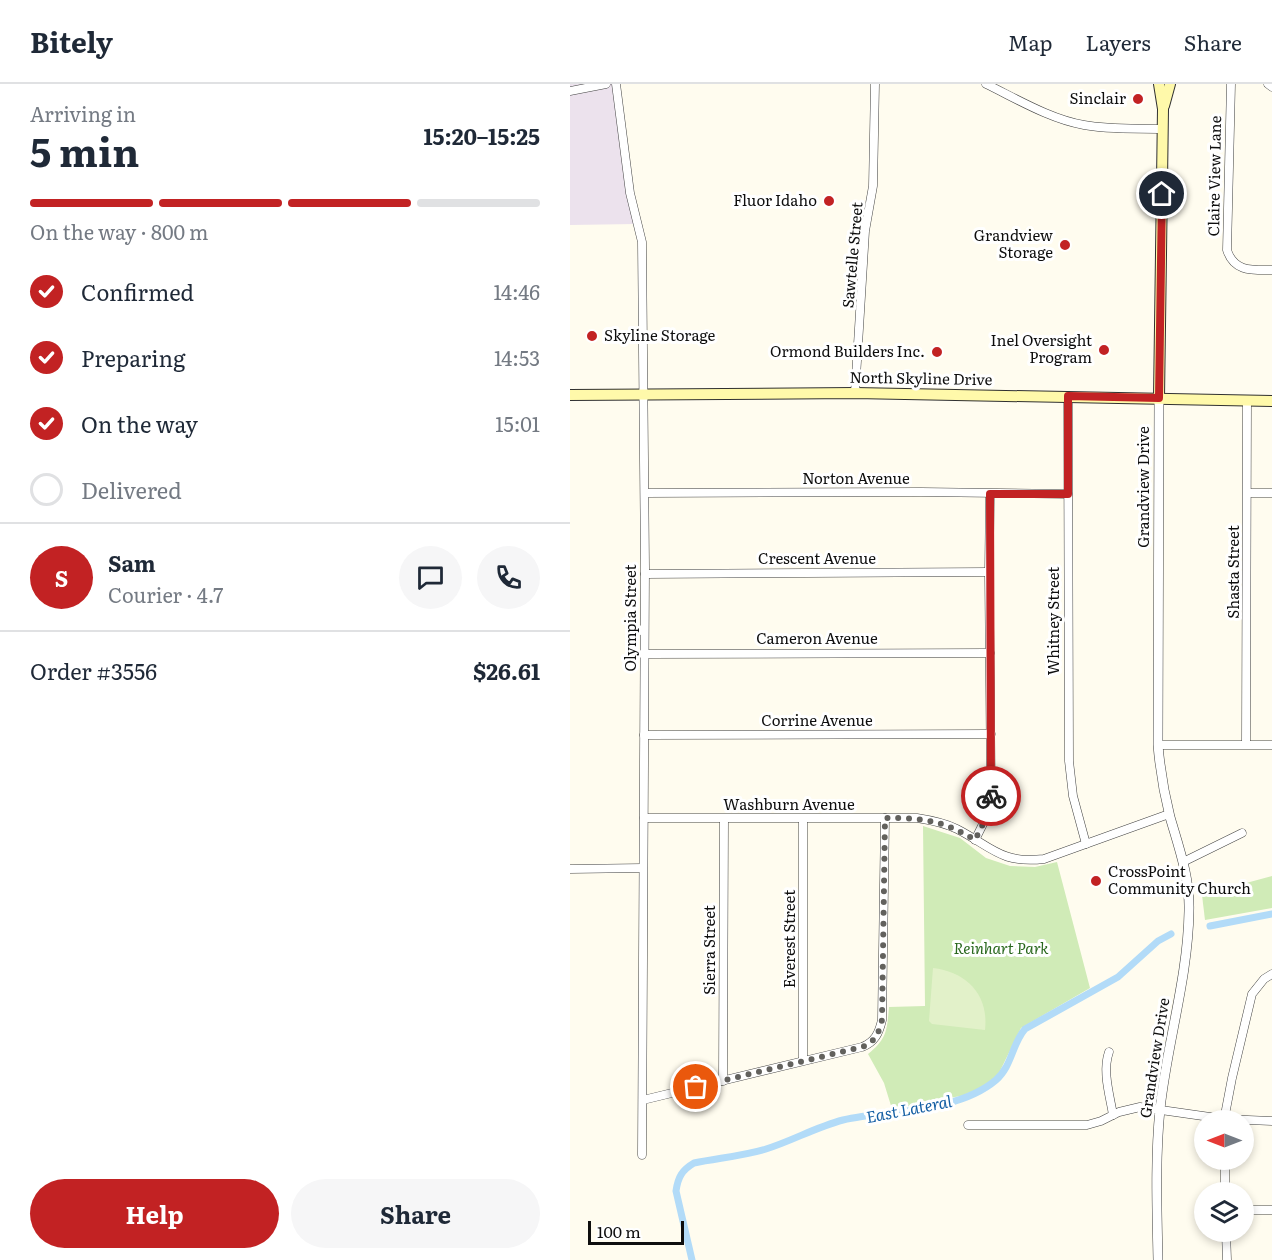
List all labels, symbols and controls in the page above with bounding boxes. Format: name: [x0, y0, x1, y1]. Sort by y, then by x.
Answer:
text: Bitely: [30, 20, 113, 62]
text: Map: [1008, 26, 1053, 57]
text: Layers: [1086, 26, 1151, 57]
text: Share: [1184, 26, 1242, 57]
place label: Sinclair: [1070, 86, 1126, 109]
marker: Sinclair: [1131, 92, 1145, 106]
text: Arriving in: [30, 98, 136, 128]
street label: Claire View Lane: [1201, 115, 1226, 237]
text: 15:20–15:25: [424, 119, 540, 152]
text: 5 min: [30, 121, 139, 179]
pin: [1136, 168, 1187, 219]
icon: home: [1145, 177, 1178, 210]
place label: Fluor Idaho: [733, 188, 817, 211]
marker: Fluor Idaho: [822, 194, 836, 208]
street label: Sawtelle Street: [835, 201, 868, 309]
text: On the way · 800 m: [30, 216, 208, 246]
place label: Grandview Storage: [974, 223, 1053, 263]
marker: Grandview Storage: [1058, 238, 1072, 252]
icon: check: [30, 275, 63, 308]
text: Confirmed: [81, 275, 194, 308]
text: 14:46: [494, 276, 540, 306]
place label: Skyline Storage: [604, 323, 716, 346]
place label: Inel Oversight Program: [990, 328, 1092, 368]
marker: Skyline Storage: [585, 329, 599, 343]
place label: Ormond Builders Inc.: [770, 339, 925, 362]
icon: check: [30, 341, 63, 374]
text: Preparing: [81, 341, 185, 374]
text: 14:53: [494, 342, 540, 372]
marker: Inel Oversight Program: [1097, 343, 1111, 357]
marker: Ormond Builders Inc.: [930, 345, 944, 359]
street label: North Skyline Drive: [849, 365, 993, 390]
icon: check: [30, 407, 63, 440]
text: On the way: [81, 407, 198, 440]
text: 15:01: [495, 408, 540, 438]
street label: Grandview Drive: [1131, 426, 1154, 548]
street label: Norton Avenue: [802, 466, 910, 489]
text: Delivered: [81, 473, 182, 506]
street label: Shasta Street: [1221, 525, 1244, 619]
text: Sam: [108, 546, 156, 579]
button: chat: [399, 546, 462, 609]
button: phone: [477, 546, 540, 609]
street label: Crescent Avenue: [758, 546, 876, 569]
text: S: [55, 561, 68, 594]
street label: Olympia Street: [618, 564, 641, 672]
street label: Whitney Street: [1041, 567, 1064, 675]
text: Courier · 4.7: [108, 579, 223, 609]
street label: Cameron Avenue: [756, 626, 878, 649]
text: Order #3556: [30, 654, 157, 687]
text: $26.61: [473, 654, 540, 687]
street label: Corrine Avenue: [761, 708, 873, 731]
courier: [961, 766, 1021, 826]
icon: bike: [975, 780, 1008, 813]
street label: Washburn Avenue: [723, 792, 855, 815]
place label: CrossPoint Community Church: [1108, 859, 1251, 899]
marker: CrossPoint Community Church: [1089, 874, 1103, 888]
street label: Everest Street: [777, 890, 800, 988]
street label: Sierra Street: [697, 905, 720, 995]
park label: Reinhart Park: [953, 936, 1049, 959]
street label: Grandview Drive: [1133, 996, 1174, 1120]
pin: [670, 1061, 721, 1112]
icon: bag: [679, 1070, 712, 1103]
water label: East Lateral: [864, 1088, 954, 1128]
north arrow: [1194, 1110, 1254, 1170]
map controls: [1194, 1110, 1254, 1242]
button: Help: [30, 1179, 279, 1248]
button: Share: [291, 1179, 540, 1248]
button: layers: [1194, 1182, 1254, 1242]
scale bar: [588, 1218, 684, 1246]
text: 100 m: [597, 1219, 641, 1243]

